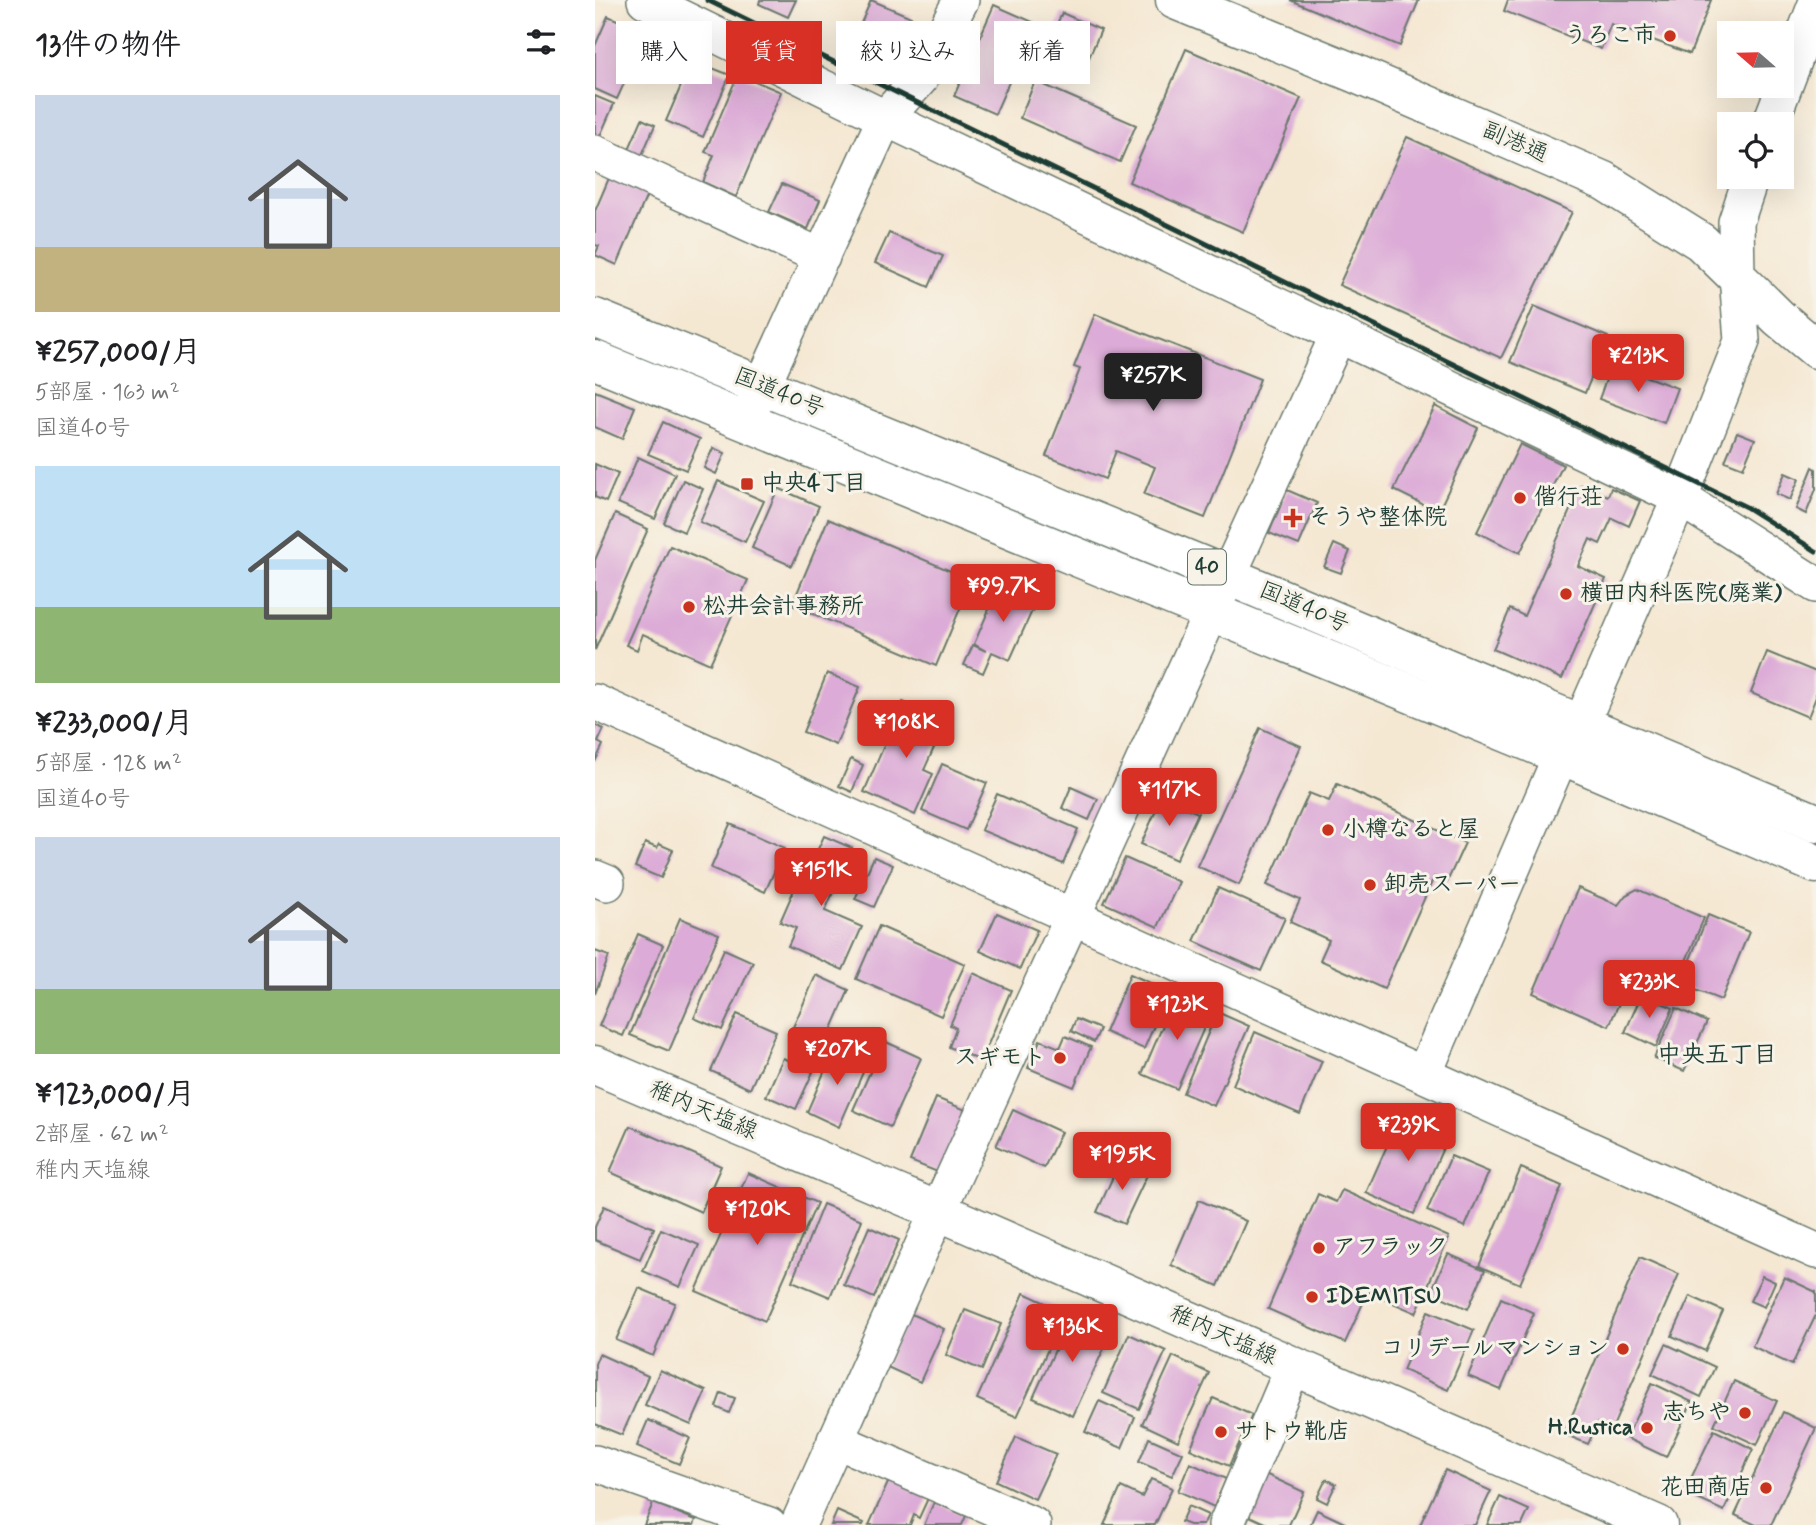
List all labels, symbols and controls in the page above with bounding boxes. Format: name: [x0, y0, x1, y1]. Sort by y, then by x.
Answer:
chip: 購入: [616, 21, 712, 84]
chip: 賃貸: [726, 21, 822, 84]
chip: 絞り込み: [836, 21, 980, 84]
chip: 新着: [994, 21, 1090, 84]
place label: うろこ市: [1564, 21, 1656, 51]
north arrow: [1717, 21, 1794, 98]
map controls: [1717, 21, 1794, 189]
icon: filters: [522, 23, 560, 61]
text: 13件の物件: [35, 26, 181, 65]
marker: うろこ市: [1662, 28, 1678, 44]
button: locate: [1717, 112, 1794, 189]
street label: 副港通: [1477, 116, 1553, 170]
icon: home: [235, 141, 361, 267]
text: ¥257,000/月: [35, 333, 201, 372]
pin: ¥213K: [1589, 334, 1687, 394]
text: ¥213K: [1608, 342, 1668, 372]
pin: ¥257K: [1104, 354, 1202, 413]
street label: 国道40号: [729, 361, 829, 425]
text: ¥257K: [1120, 361, 1186, 391]
text: 5部屋 · 163 m²: [35, 378, 180, 408]
text: 国道40号: [35, 414, 131, 444]
place label: 中央4丁目: [761, 469, 866, 499]
marker: 中央4丁目: [739, 476, 755, 492]
place label: 偕行荘: [1534, 483, 1603, 513]
marker: 偕行荘: [1512, 490, 1528, 506]
place label: そうや整体院: [1309, 503, 1447, 533]
marker: そうや整体院: [1283, 508, 1303, 528]
icon: home: [235, 512, 361, 638]
road number: 40: [1188, 550, 1226, 584]
pin: ¥99.7K: [946, 564, 1060, 624]
text: ¥99.7K: [966, 572, 1040, 602]
street label: 国道40号: [1254, 576, 1354, 640]
place label: 横田内科医院(廃業): [1580, 579, 1783, 609]
marker: 横田内科医院(廃業): [1558, 586, 1574, 602]
place label: 松井会計事務所: [703, 592, 864, 622]
marker: 松井会計事務所: [681, 599, 697, 615]
pin: ¥108K: [857, 700, 955, 760]
text: ¥233,000/月: [35, 704, 193, 743]
text: ¥108K: [873, 708, 939, 738]
text: 5部屋 · 128 m²: [35, 749, 182, 779]
pin: ¥117K: [1120, 768, 1218, 828]
text: ¥117K: [1138, 776, 1200, 806]
text: 国道40号: [35, 785, 131, 815]
place label: 小樽なると屋: [1342, 815, 1480, 845]
marker: 小樽なると屋: [1320, 822, 1336, 838]
pin: ¥151K: [772, 848, 870, 908]
text: ¥151K: [791, 856, 851, 886]
place label: 卸売スーパー: [1384, 870, 1521, 900]
marker: 卸売スーパー: [1362, 877, 1378, 893]
icon: home: [235, 883, 361, 1009]
pin: ¥233K: [1600, 960, 1698, 1020]
text: ¥233K: [1619, 968, 1679, 998]
pin: ¥123K: [1128, 982, 1226, 1042]
text: ¥123K: [1146, 990, 1208, 1020]
pin: ¥207K: [788, 1028, 886, 1087]
text: ¥207K: [804, 1035, 870, 1065]
district label: 中央五丁目: [1657, 1040, 1777, 1071]
place label: スギモト: [954, 1043, 1046, 1073]
marker: スギモト: [1052, 1050, 1068, 1066]
text: ¥123,000/月: [35, 1075, 195, 1114]
street label: 稚内天塩線: [644, 1075, 762, 1147]
pin: ¥239K: [1359, 1104, 1457, 1163]
text: ¥239K: [1377, 1111, 1439, 1141]
text: 2部屋 · 62 m²: [35, 1120, 169, 1150]
pin: ¥195K: [1073, 1132, 1171, 1192]
text: ¥195K: [1089, 1140, 1155, 1170]
text: 稚内天塩線: [35, 1156, 150, 1186]
pin: ¥120K: [708, 1188, 806, 1247]
text: ¥120K: [724, 1195, 790, 1225]
place label: アフラック: [1333, 1233, 1448, 1263]
marker: アフラック: [1311, 1240, 1327, 1256]
place label: IDEMITSU: [1326, 1282, 1442, 1312]
marker: IDEMITSU: [1304, 1289, 1320, 1305]
street label: 稚内天塩線: [1164, 1299, 1282, 1373]
pin: ¥136K: [1023, 1304, 1121, 1364]
text: ¥136K: [1042, 1312, 1102, 1342]
place label: コリデールマンション: [1381, 1334, 1609, 1364]
marker: コリデールマンション: [1615, 1341, 1631, 1357]
place label: 志ちや: [1662, 1398, 1731, 1428]
marker: 志ちや: [1737, 1405, 1753, 1421]
place label: H.Rustica: [1548, 1413, 1633, 1443]
place label: サトウ靴店: [1235, 1417, 1350, 1447]
marker: H.Rustica: [1639, 1420, 1655, 1436]
marker: サトウ靴店: [1213, 1424, 1229, 1440]
place label: 花田商店: [1660, 1473, 1752, 1503]
marker: 花田商店: [1758, 1480, 1774, 1496]

